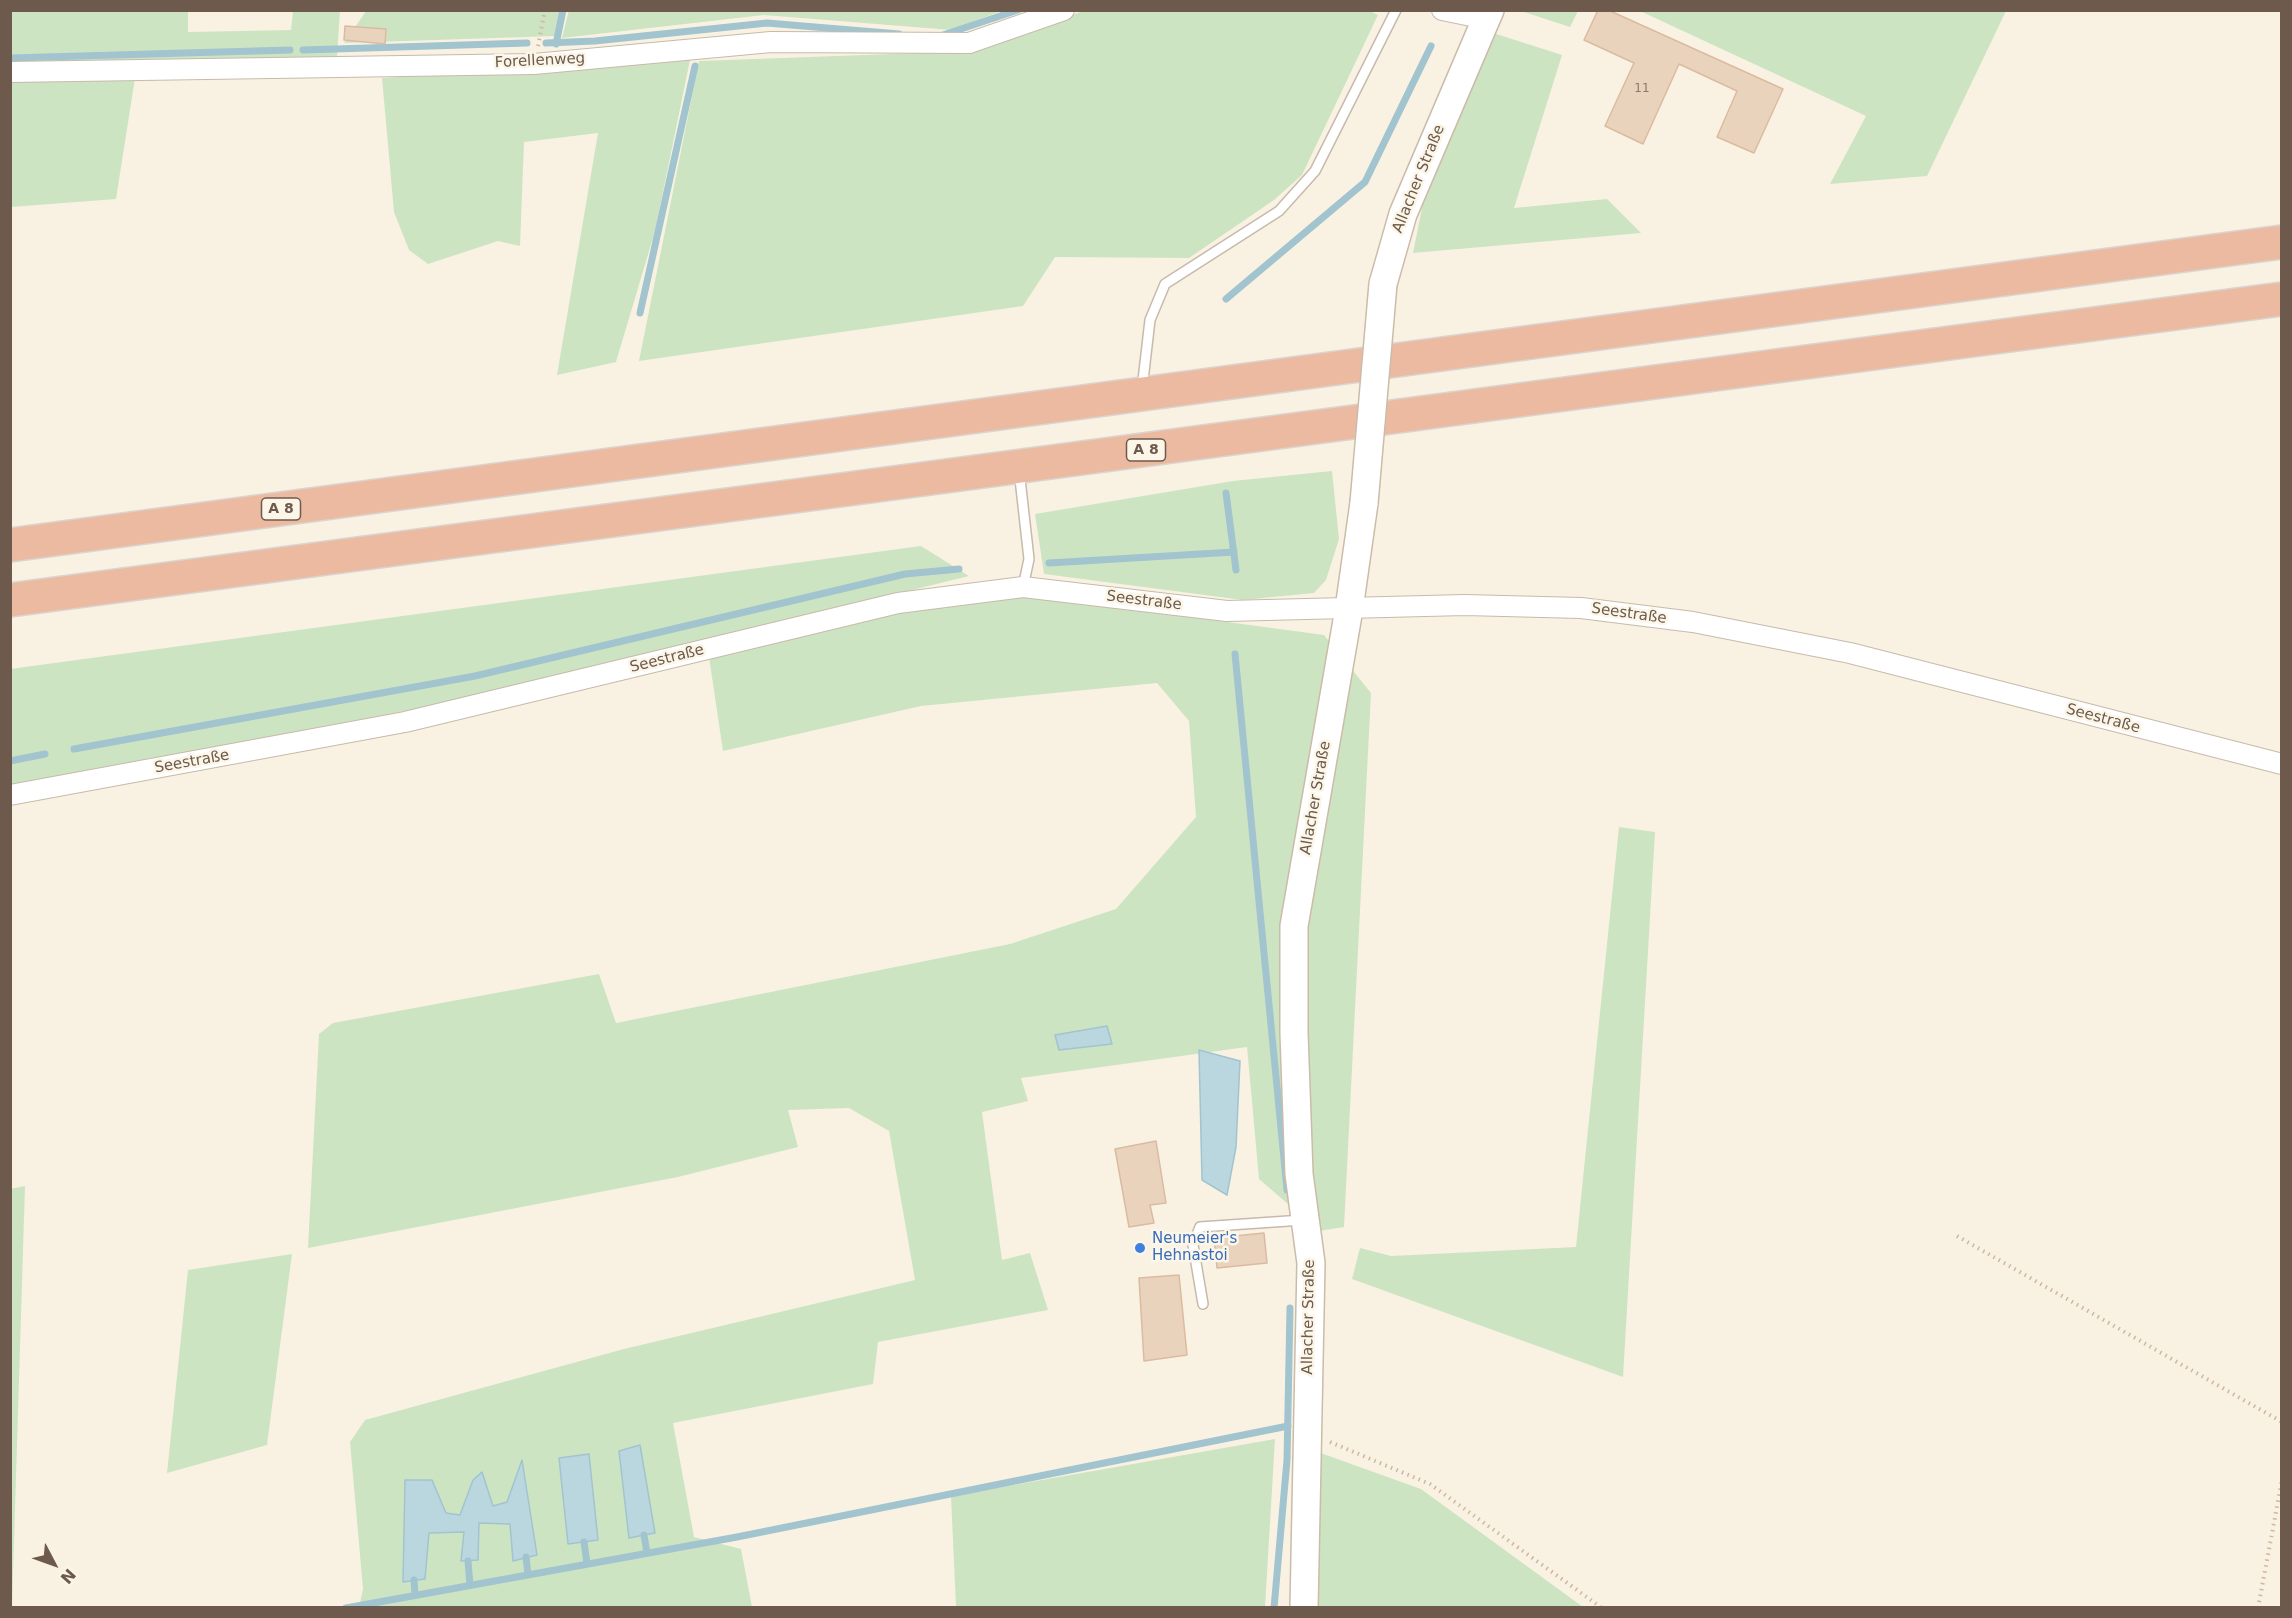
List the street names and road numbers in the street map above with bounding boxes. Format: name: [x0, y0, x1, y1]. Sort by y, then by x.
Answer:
street label: Forellenweg: [494, 50, 586, 72]
street label: Allacher Straße: [1389, 122, 1449, 236]
road number: A 8: [1126, 439, 1166, 461]
road number: A 8: [262, 498, 300, 520]
street label: Seestraße: [1105, 587, 1183, 615]
street label: Seestraße: [1590, 600, 1668, 628]
street label: Seestraße: [628, 641, 706, 677]
street label: Seestraße: [2064, 701, 2142, 737]
street label: Allacher Straße: [1297, 740, 1335, 856]
street label: Seestraße: [153, 747, 231, 777]
street label: Allacher Straße: [1299, 1259, 1319, 1375]

